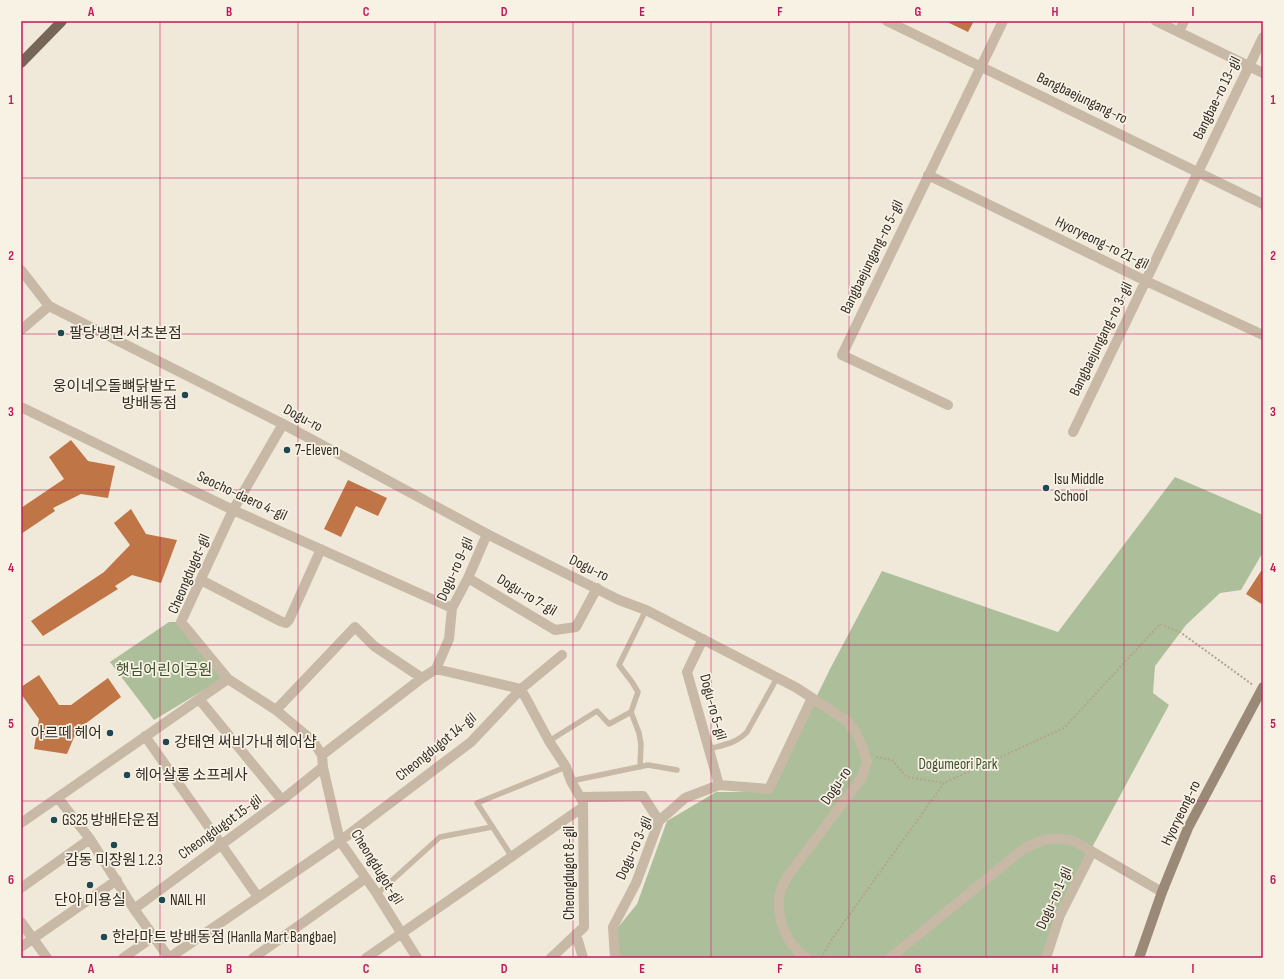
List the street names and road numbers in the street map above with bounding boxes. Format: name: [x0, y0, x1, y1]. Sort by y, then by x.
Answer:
street label: Bangbae-ro 13-gil: [1189, 53, 1245, 143]
street label: Bangbaejungang-ro: [1034, 68, 1130, 128]
street label: Bangbaejungang-ro 5-gil: [836, 197, 908, 317]
street label: Hyoryeong-ro 21-gil: [1052, 212, 1152, 274]
street label: Bangbaejungang-ro 3-gil: [1065, 279, 1137, 399]
street label: Dogu-ro: [280, 400, 326, 436]
street label: Seocho-daero 4-gil: [194, 467, 290, 525]
street label: Cheongdugot-gil: [164, 531, 214, 617]
street label: Dogu-ro 9-gil: [432, 534, 478, 604]
street label: Dogu-ro: [566, 550, 612, 586]
street label: Dogu-ro 7-gil: [494, 570, 560, 620]
street label: Dogu-ro 5-gil: [695, 672, 731, 742]
street label: Cheongdugot 14-gil: [392, 709, 480, 785]
street label: Dogu-ro: [816, 763, 856, 809]
street label: Hyoryeong-ro: [1157, 777, 1205, 849]
street label: Cheongdugot 15-gil: [175, 790, 265, 864]
street label: Dogu-ro 3-gil: [612, 813, 656, 883]
street label: Cheongdugot-gil: [346, 826, 408, 908]
street label: Cheongdugot 8-gil: [560, 826, 579, 920]
street label: Dogu-ro 1-gil: [1032, 864, 1076, 932]

